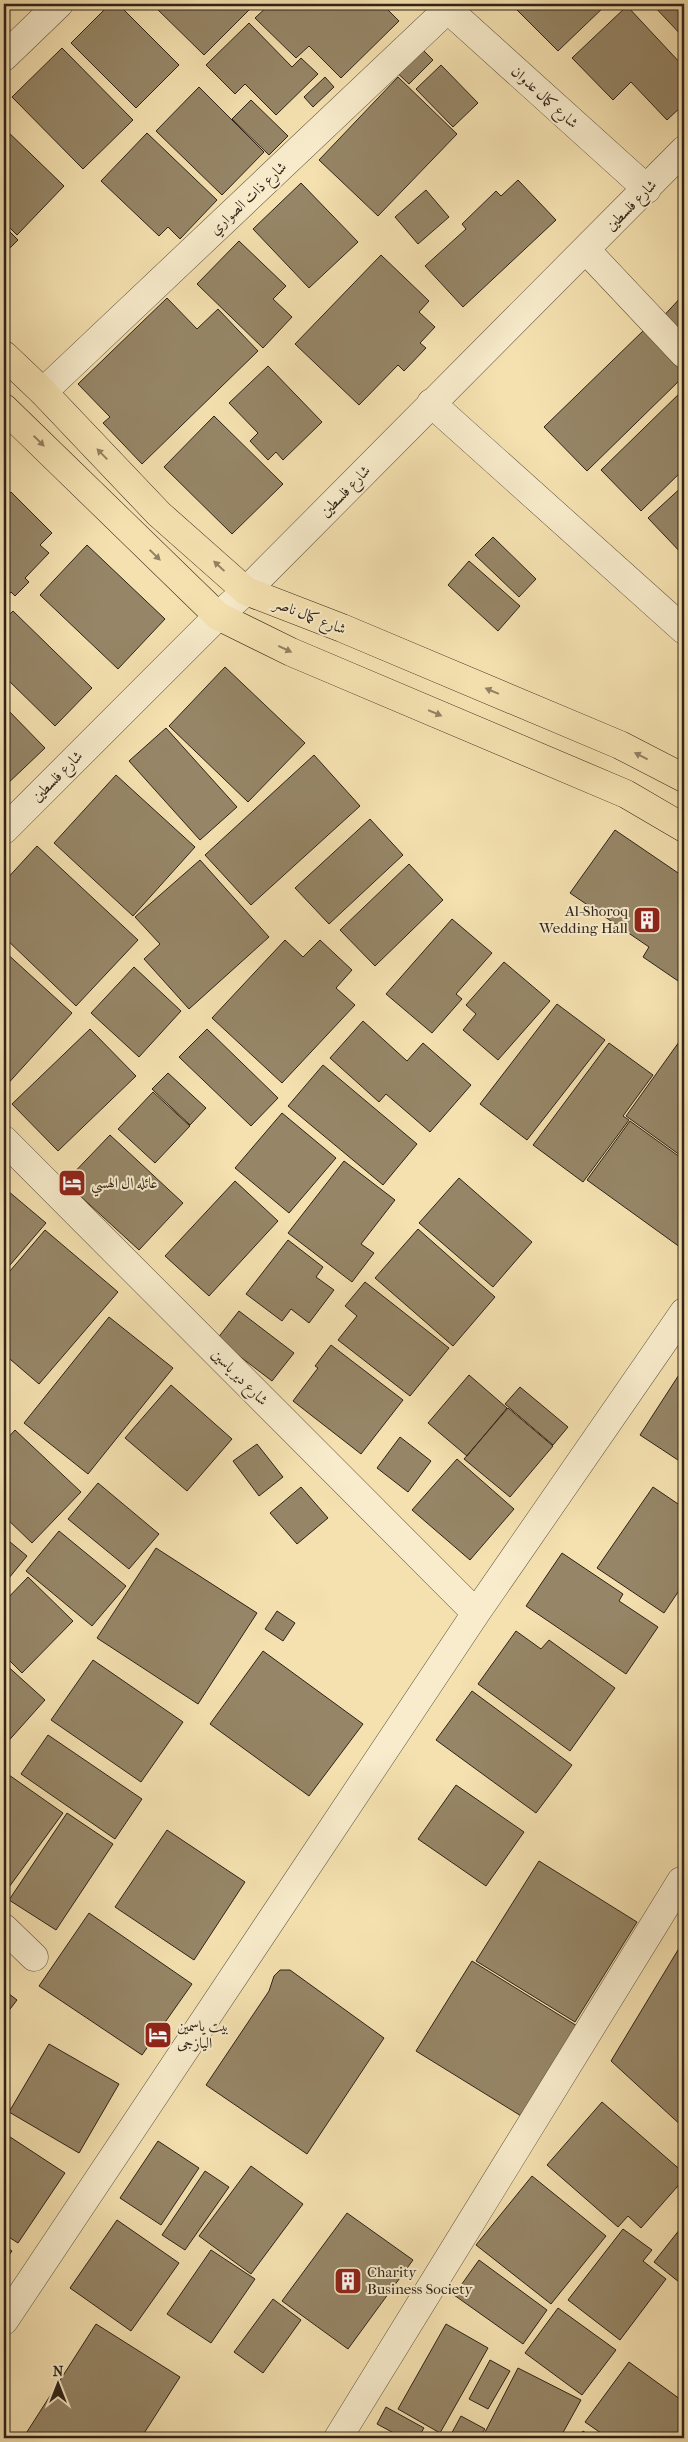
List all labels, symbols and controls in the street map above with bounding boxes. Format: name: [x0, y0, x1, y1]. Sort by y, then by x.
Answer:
street label: شارع كمال عدوان: [505, 62, 582, 135]
street label: شارع ذات الصواري: [206, 158, 293, 241]
street label: شارع فلسطين: [602, 176, 663, 237]
one-way arrow: [32, 435, 44, 447]
one-way arrow: [96, 448, 108, 460]
street label: شارع فلسطين: [316, 461, 377, 523]
one-way arrow: [149, 549, 161, 561]
one-way arrow: [213, 560, 225, 572]
street label: شارع كمال ناصر: [268, 593, 349, 642]
one-way arrow: [278, 645, 292, 653]
one-way arrow: [485, 687, 499, 695]
one-way arrow: [428, 709, 442, 717]
street label: شارع فلسطين: [28, 747, 89, 808]
one-way arrow: [634, 752, 648, 760]
place label: Al-Shoroq Wedding Hall: [538, 902, 628, 937]
building icon: Al-Shoroq Wedding Hall: [632, 905, 662, 935]
hotel icon: عائله ال الهسي: [57, 1168, 87, 1198]
place label: عائله ال الهسي: [91, 1174, 158, 1197]
street label: شارع دير ياسين: [205, 1345, 272, 1412]
place label: بيت ياسمين اليازجى: [177, 2017, 229, 2052]
hotel icon: بيت ياسمين اليازجى: [143, 2020, 173, 2050]
place label: Charity Business Society: [367, 2263, 474, 2298]
building icon: Charity Business Society: [333, 2266, 363, 2296]
north arrow: [32, 2360, 82, 2410]
text: N: [53, 2363, 64, 2380]

